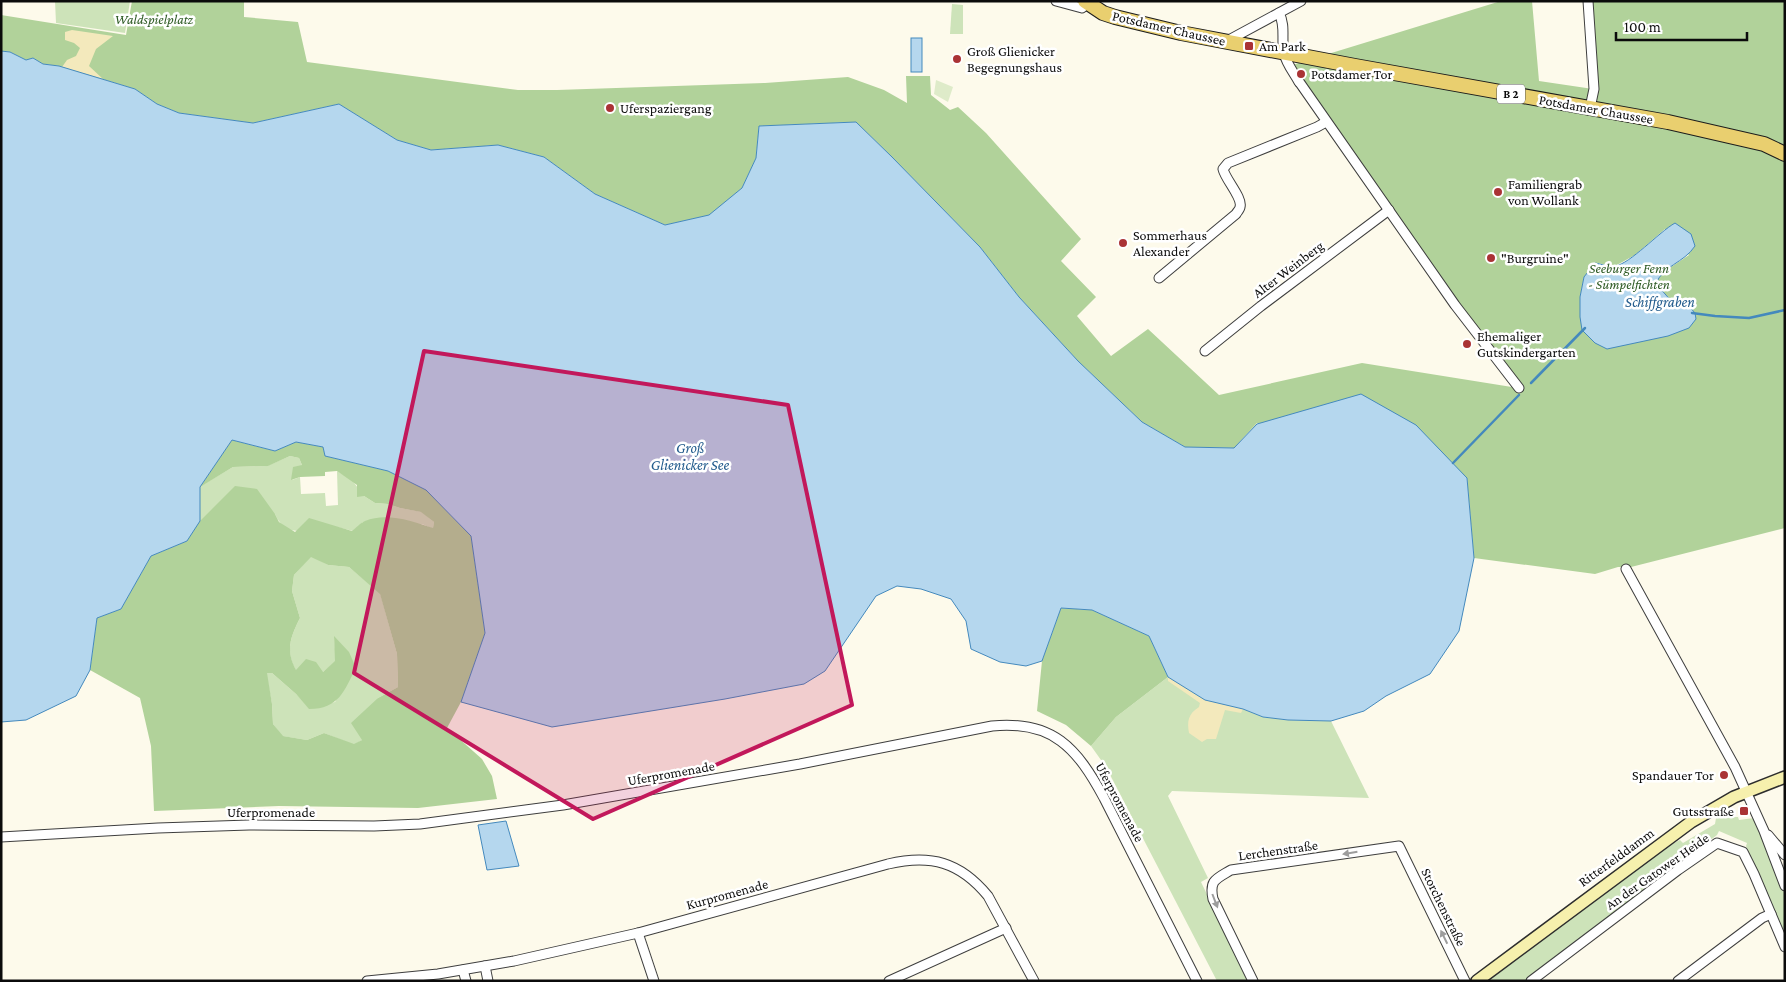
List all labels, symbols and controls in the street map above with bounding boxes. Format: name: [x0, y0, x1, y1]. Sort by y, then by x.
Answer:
street label: Potsdamer Chaussee: [1111, 7, 1227, 49]
scale bar: [1616, 10, 1747, 42]
park label: Waldspielplatz: [115, 11, 194, 27]
text: 100 m: [1624, 19, 1661, 35]
place label: Am Park: [1259, 38, 1306, 54]
marker: Am Park: [1243, 40, 1255, 52]
place label: Groß Glienicker Begegnungshaus: [967, 43, 1062, 75]
marker: Groß Glienicker Begegnungshaus: [951, 53, 963, 65]
place label: Potsdamer Tor: [1311, 66, 1393, 82]
marker: Potsdamer Tor: [1295, 68, 1307, 80]
road number: B 2: [1497, 85, 1525, 104]
street label: Potsdamer Chaussee: [1538, 91, 1654, 127]
place label: Uferspaziergang: [620, 100, 712, 116]
marker: Uferspaziergang: [604, 102, 616, 114]
place label: Familiengrab von Wollank: [1507, 176, 1582, 208]
marker: Familiengrab von Wollank: [1492, 186, 1504, 198]
place label: Sommerhaus Alexander: [1133, 227, 1207, 259]
marker: Sommerhaus Alexander: [1117, 237, 1129, 249]
street label: Alter Weinberg: [1249, 237, 1327, 301]
place label: "Burgruine": [1501, 250, 1569, 266]
marker: "Burgruine": [1485, 252, 1497, 264]
park label: Seeburger Fenn - Sümpelfichten: [1588, 260, 1670, 292]
water label: Schiffgraben: [1625, 294, 1695, 311]
place label: Ehemaliger Gutskindergarten: [1477, 328, 1576, 360]
marker: Ehemaliger Gutskindergarten: [1461, 338, 1473, 350]
water label: Groß Glienicker See: [651, 440, 729, 473]
street label: Uferpromenade: [626, 757, 716, 789]
street label: Uferpromenade: [1092, 759, 1148, 845]
place label: Spandauer Tor: [1632, 767, 1714, 783]
marker: Spandauer Tor: [1718, 769, 1730, 781]
place label: Gutsstraße: [1672, 803, 1734, 819]
street label: Uferpromenade: [227, 804, 315, 820]
marker: Gutsstraße: [1738, 805, 1750, 817]
street label: Ritterfelddamm: [1575, 824, 1657, 890]
street label: An der Gatower Heide: [1602, 829, 1712, 913]
street label: Lerchenstraße: [1237, 837, 1319, 863]
one-way arrow: [1342, 850, 1358, 858]
street label: Storchenstraße: [1418, 865, 1470, 949]
street label: Kurpromenade: [684, 875, 770, 913]
one-way arrow: [1211, 894, 1219, 909]
one-way arrow: [1440, 930, 1448, 944]

